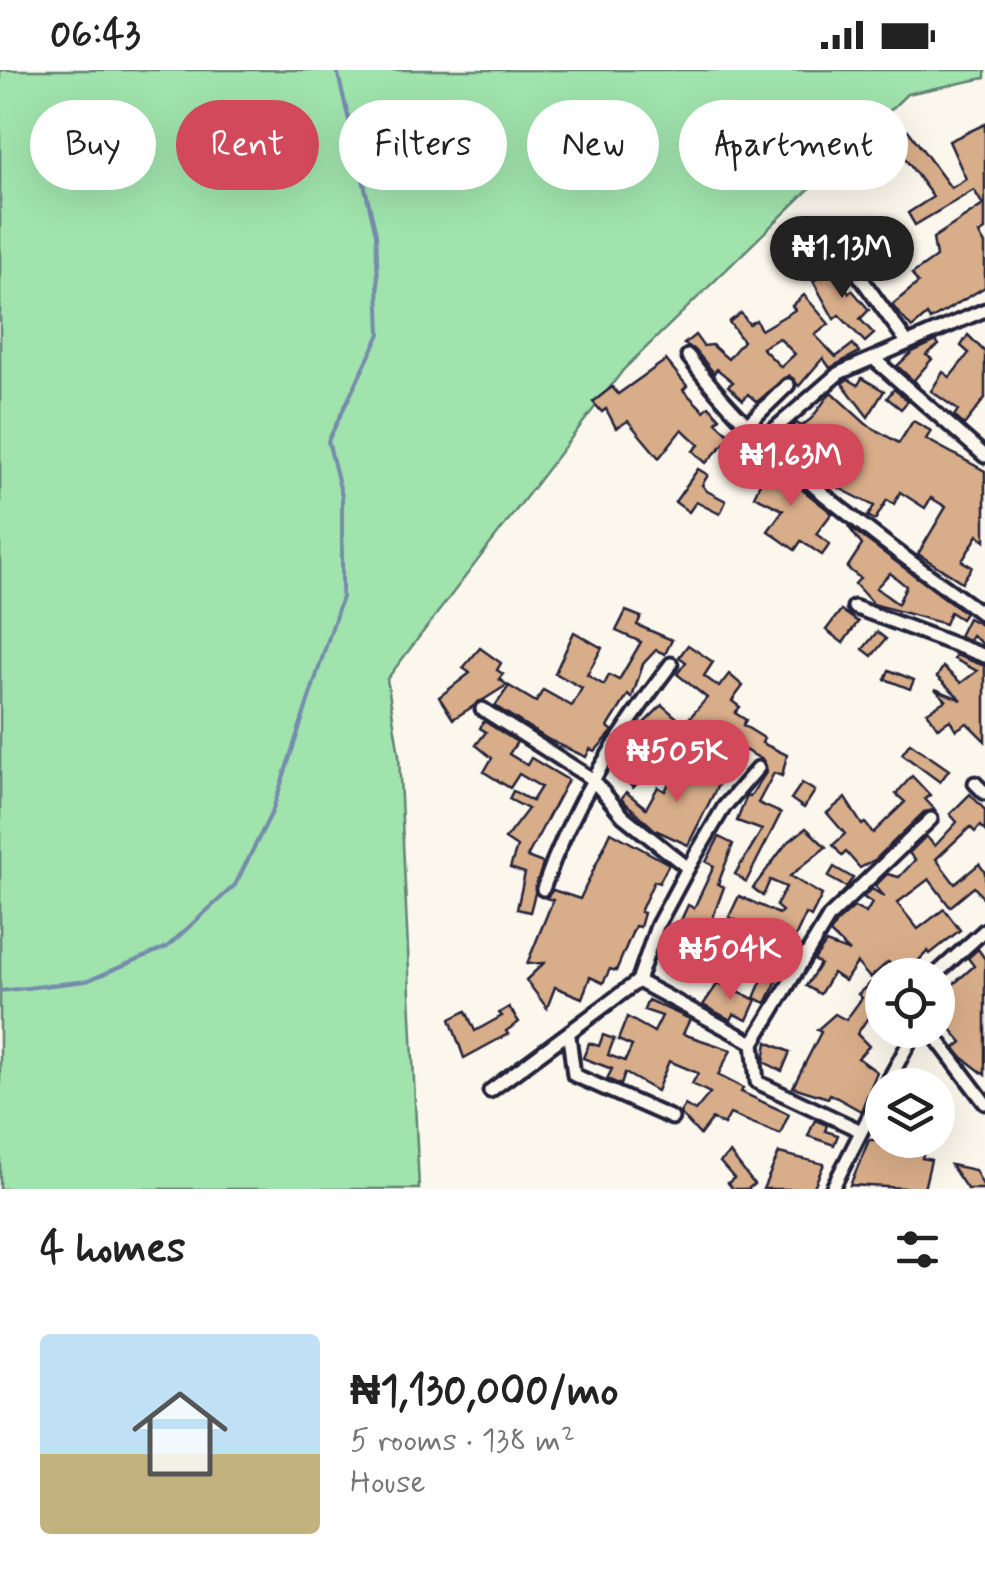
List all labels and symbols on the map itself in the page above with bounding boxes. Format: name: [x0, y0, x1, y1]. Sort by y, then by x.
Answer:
pin: ₦1.13M: [761, 216, 923, 301]
pin: ₦1.63M: [710, 424, 872, 509]
pin: ₦505K: [607, 720, 747, 805]
pin: ₦504K: [660, 918, 800, 1003]

